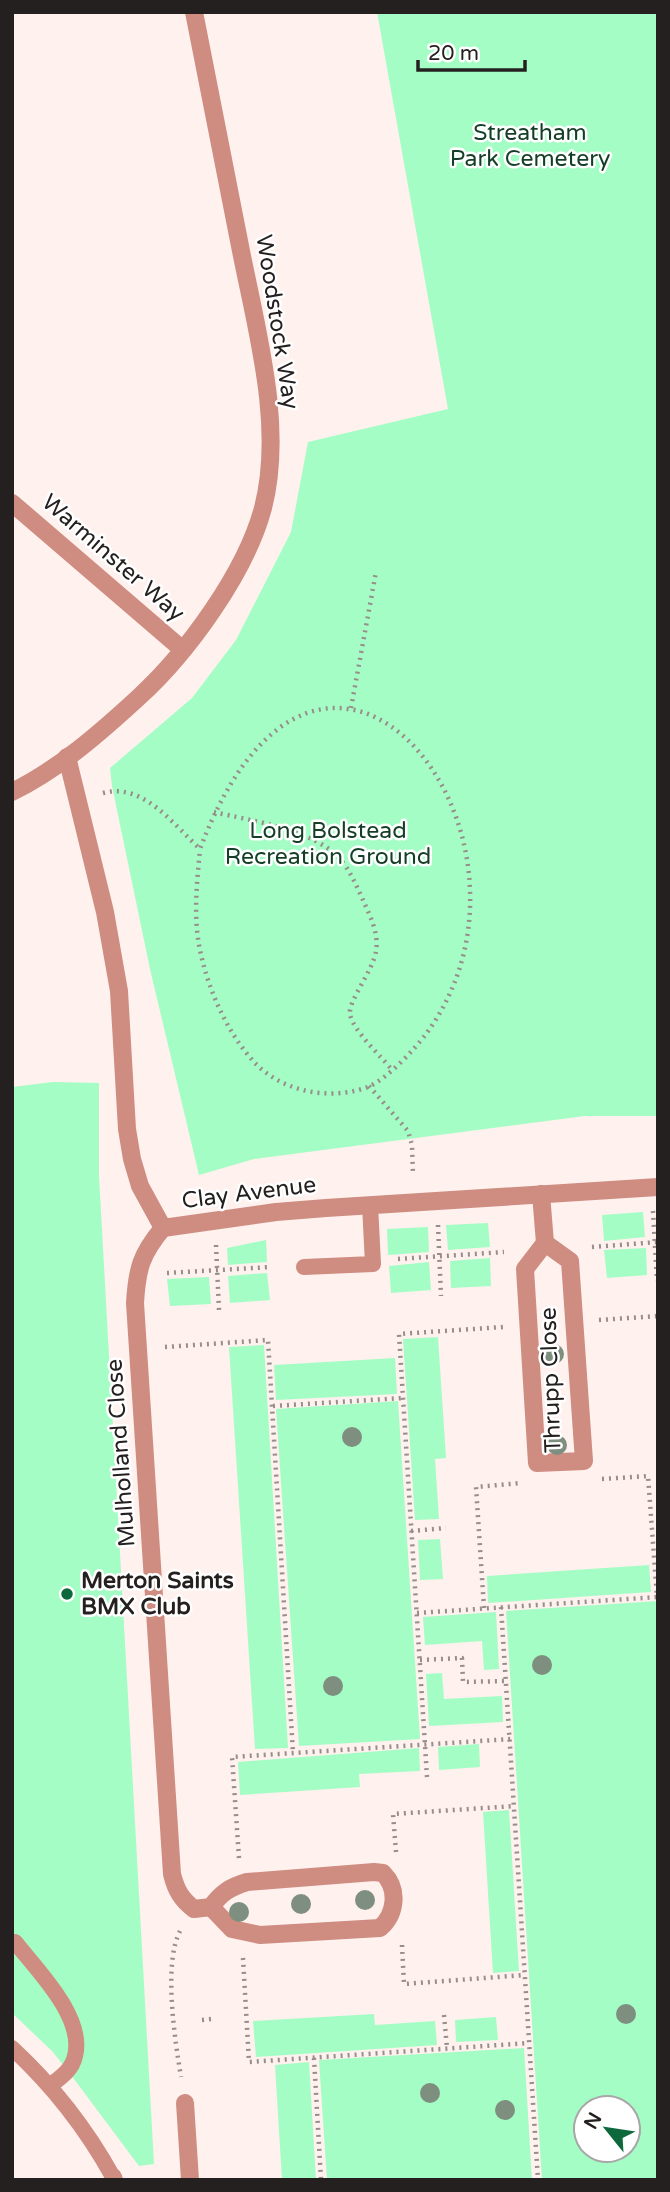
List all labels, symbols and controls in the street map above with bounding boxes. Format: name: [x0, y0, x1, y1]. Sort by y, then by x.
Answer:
scale bar: [418, 28, 525, 72]
text: 20 m: [428, 41, 479, 66]
park label: Streatham Park Cemetery: [450, 119, 610, 173]
street label: Woodstock Way: [249, 233, 305, 411]
street label: Warminster Way: [36, 488, 190, 628]
park label: Long Bolstead Recreation Ground: [225, 817, 431, 871]
street label: Clay Avenue: [180, 1171, 318, 1215]
street label: Thrupp Close: [534, 1307, 568, 1453]
street label: Mulholland Close: [100, 1358, 142, 1548]
place label: Merton Saints BMX Club: [81, 1567, 234, 1621]
marker: Merton Saints BMX Club: [59, 1586, 75, 1602]
north arrow: [572, 2094, 642, 2164]
text: N: [580, 2109, 606, 2133]

